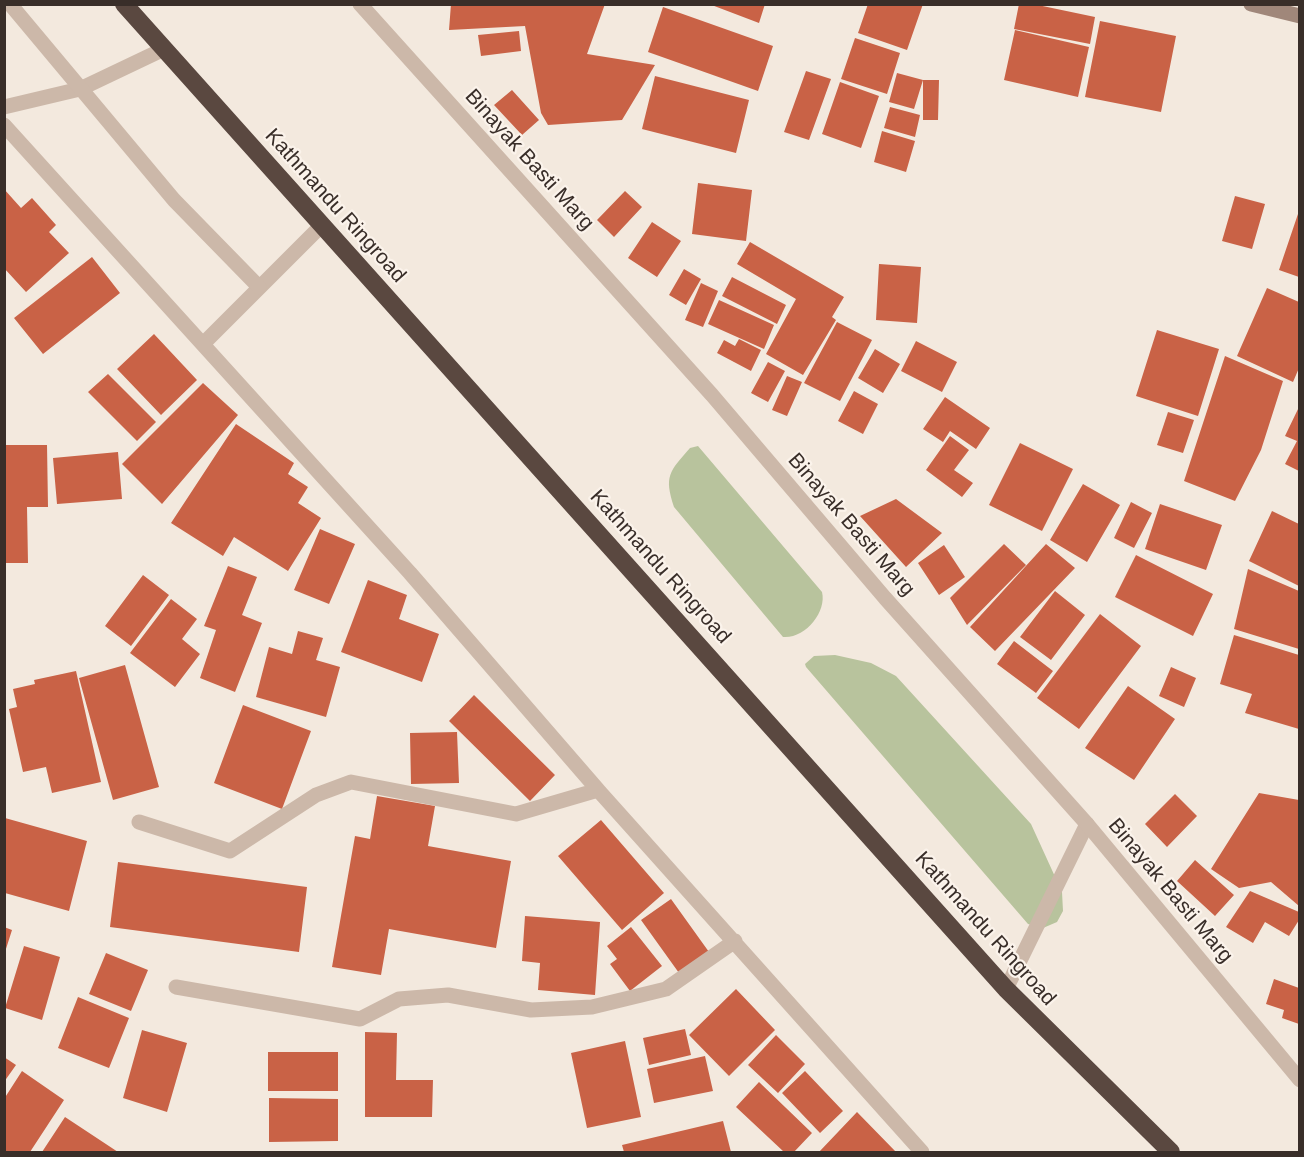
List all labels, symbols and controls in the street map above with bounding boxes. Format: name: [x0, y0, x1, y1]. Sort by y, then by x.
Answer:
street label: Binayak Basti Marg: [459, 84, 599, 236]
street label: Kathmandu Ringroad: [259, 124, 411, 288]
street label: Binayak Basti Marg: [782, 448, 920, 602]
street label: Kathmandu Ringroad: [584, 485, 736, 649]
street label: Binayak Basti Marg: [1102, 814, 1238, 968]
street label: Kathmandu Ringroad: [909, 847, 1061, 1011]

